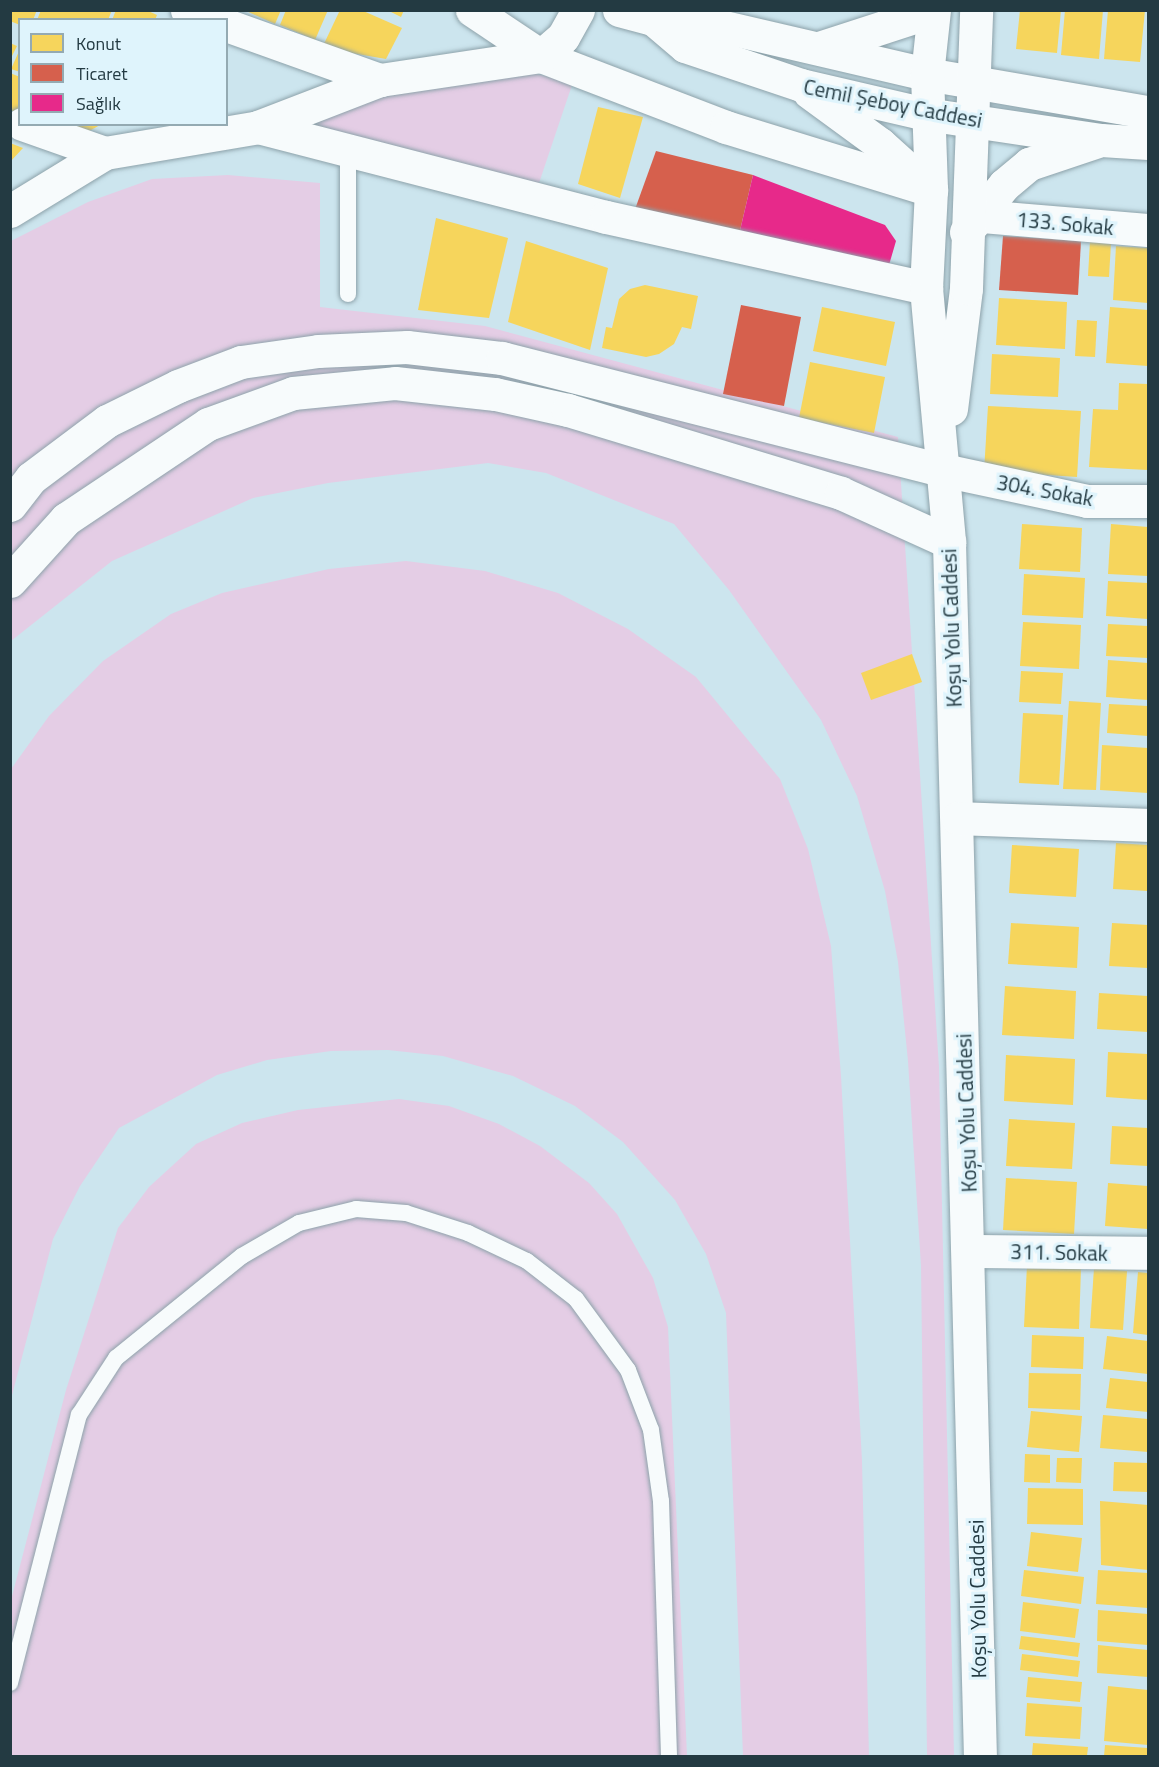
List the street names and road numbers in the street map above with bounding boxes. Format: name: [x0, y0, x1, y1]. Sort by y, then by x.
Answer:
street label: Cemil Şeboy Caddesi: [802, 73, 984, 133]
street label: 133. Sokak: [1015, 206, 1115, 240]
street label: 304. Sokak: [995, 469, 1095, 511]
street label: Koşu Yolu Caddesi: [936, 548, 966, 708]
street label: Koşu Yolu Caddesi: [951, 1033, 981, 1193]
street label: 311. Sokak: [1010, 1239, 1108, 1265]
street label: Koşu Yolu Caddesi: [963, 1519, 991, 1679]

